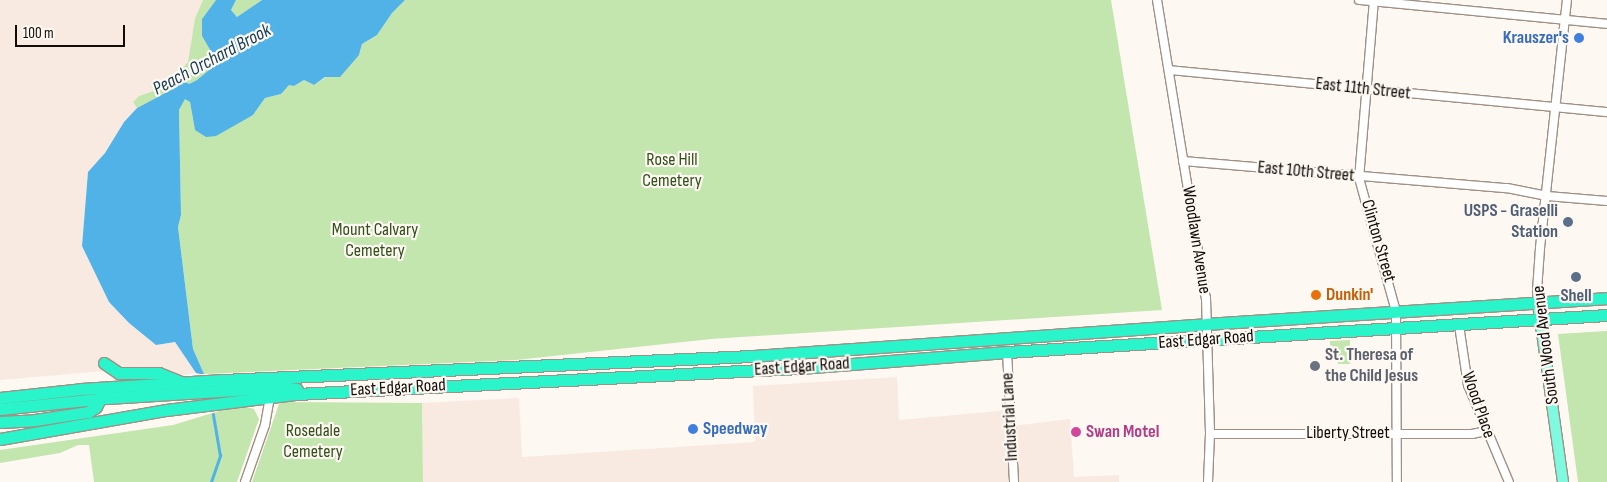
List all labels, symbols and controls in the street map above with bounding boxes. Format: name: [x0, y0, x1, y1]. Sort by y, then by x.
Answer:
scale bar: [18, 15, 128, 47]
water label: Peach Orchard Brook: [149, 19, 275, 101]
text: 100 m: [23, 24, 54, 43]
place label: Krauszer's: [1503, 27, 1569, 49]
marker: Krauszer's: [1573, 32, 1585, 44]
street label: East 11th Street: [1314, 73, 1412, 105]
park label: Rose Hill Cemetery: [642, 150, 702, 192]
street label: East 10th Street: [1257, 157, 1355, 187]
street label: Woodlawn Avenue: [1177, 185, 1215, 295]
street label: Clinton Street: [1356, 197, 1400, 285]
place label: USPS - Graselli Station: [1464, 201, 1558, 243]
marker: USPS - Graselli Station: [1562, 216, 1574, 228]
park label: Mount Calvary Cemetery: [332, 220, 418, 262]
marker: Shell: [1570, 271, 1582, 283]
place label: Dunkin': [1326, 284, 1373, 306]
street label: South Wood Avenue: [1528, 284, 1564, 406]
place label: Shell: [1560, 285, 1592, 307]
marker: Dunkin': [1310, 289, 1322, 301]
street label: East Edgar Road: [1158, 326, 1254, 354]
place label: St. Theresa of the Child Jesus: [1325, 345, 1418, 388]
street label: East Edgar Road: [754, 353, 850, 381]
marker: St. Theresa of the Child Jesus: [1309, 360, 1321, 372]
street label: Wood Place: [1457, 369, 1499, 441]
street label: Industrial Lane: [997, 372, 1023, 462]
street label: East Edgar Road: [350, 375, 446, 401]
place label: Speedway: [703, 418, 768, 440]
park label: Rosedale Cemetery: [283, 421, 343, 464]
place label: Swan Motel: [1086, 421, 1159, 443]
street label: Liberty Street: [1306, 422, 1390, 444]
marker: Speedway: [687, 423, 699, 435]
marker: Swan Motel: [1070, 426, 1082, 438]

